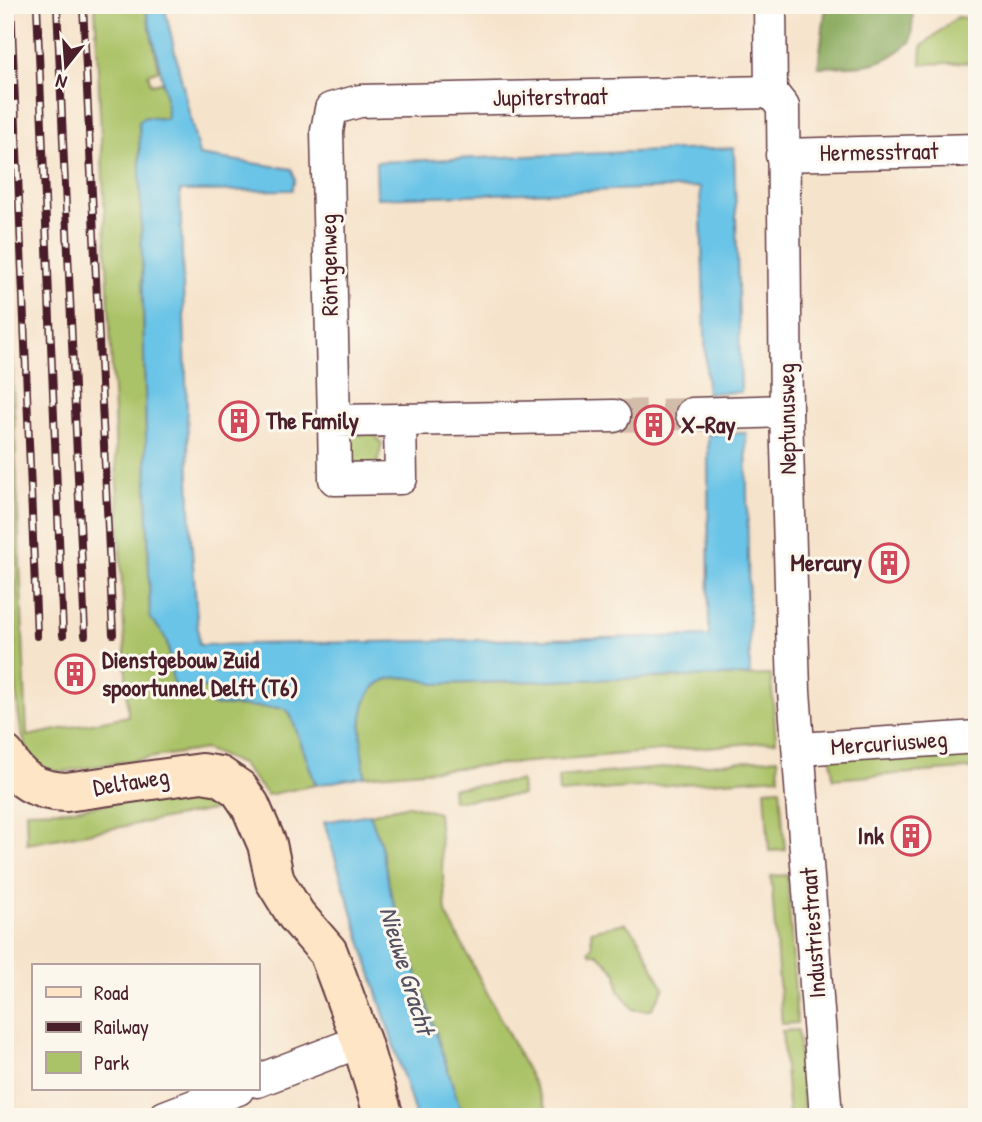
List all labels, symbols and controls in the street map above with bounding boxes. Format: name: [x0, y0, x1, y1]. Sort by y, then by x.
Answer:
north arrow: [32, 32, 102, 102]
text: N: [52, 68, 70, 96]
street label: Jupiterstraat: [492, 79, 608, 113]
street label: Hermesstraat: [819, 134, 939, 168]
street label: Röntgenweg: [311, 214, 345, 316]
street label: Neptunusweg: [769, 363, 803, 475]
building icon: The Family: [218, 400, 260, 442]
place label: The Family: [265, 404, 359, 437]
building icon: X-Ray: [633, 404, 675, 446]
place label: X-Ray: [681, 408, 736, 441]
building icon: Mercury: [868, 542, 910, 584]
place label: Mercury: [791, 546, 862, 579]
place label: Dienstgebouw Zuid spoortunnel Delft (T6): [102, 643, 298, 704]
building icon: Dienstgebouw Zuid spoortunnel Delft (T6): [54, 653, 96, 695]
street label: Mercuriusweg: [830, 722, 948, 762]
street label: Deltaweg: [91, 759, 171, 803]
building icon: Ink: [890, 815, 932, 857]
place label: Ink: [858, 819, 884, 851]
street label: Industriestraat: [791, 866, 833, 999]
water label: Nieuwe Gracht: [372, 902, 445, 1042]
legend: [32, 964, 259, 1090]
text: Road: [94, 978, 128, 1007]
text: Railway: [94, 1012, 149, 1041]
text: Park: [94, 1048, 129, 1077]

